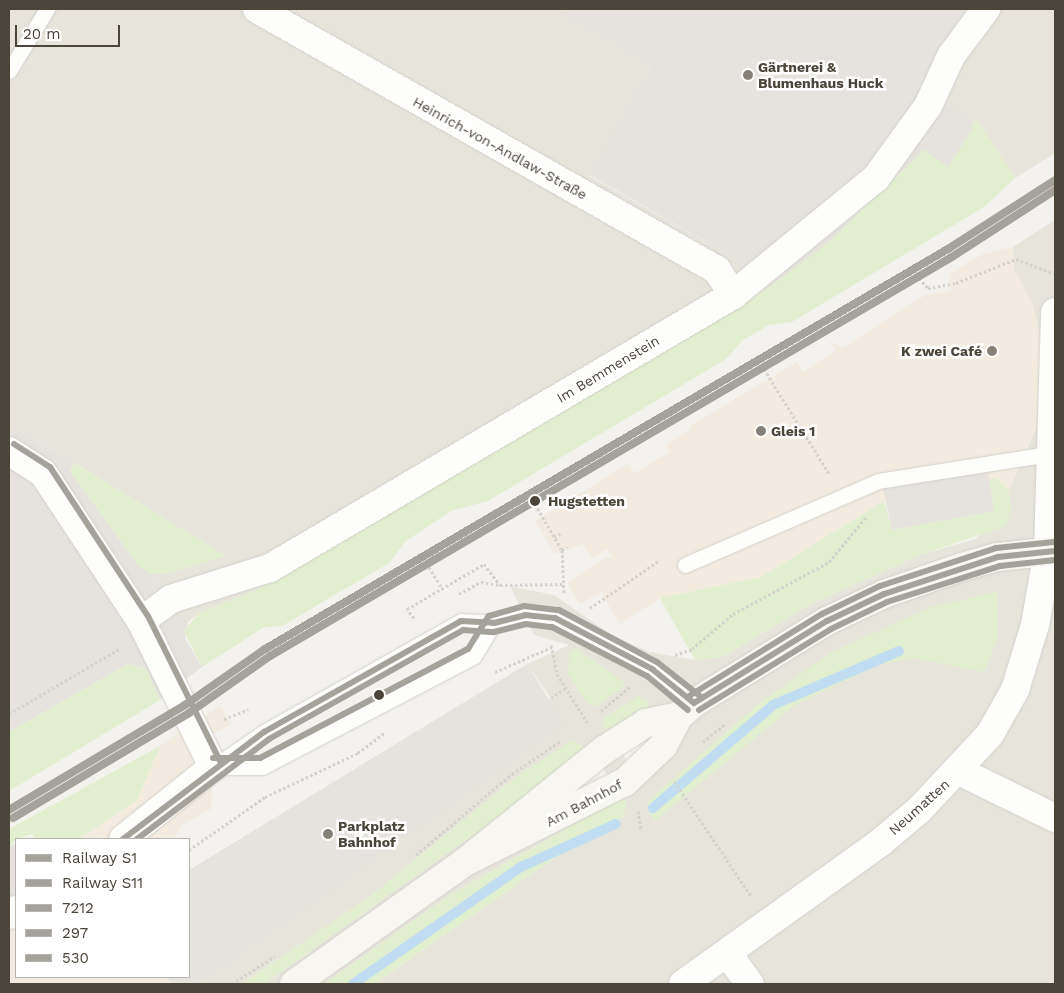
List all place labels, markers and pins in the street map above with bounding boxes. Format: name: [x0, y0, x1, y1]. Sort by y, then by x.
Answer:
place label: Gärtnerei & Blumenhaus Huck: [758, 59, 883, 92]
marker: Gärtnerei & Blumenhaus Huck: [742, 69, 754, 81]
place label: K zwei Café: [901, 343, 982, 359]
marker: K zwei Café: [986, 345, 998, 357]
place label: Gleis 1: [771, 423, 815, 439]
marker: Gleis 1: [755, 425, 767, 437]
marker: Hugstetten: [526, 492, 544, 510]
place label: Hugstetten: [548, 493, 625, 509]
unlabelled marker: [374, 690, 384, 700]
place label: Parkplatz Bahnhof: [338, 818, 405, 850]
marker: Parkplatz Bahnhof: [322, 828, 334, 840]

